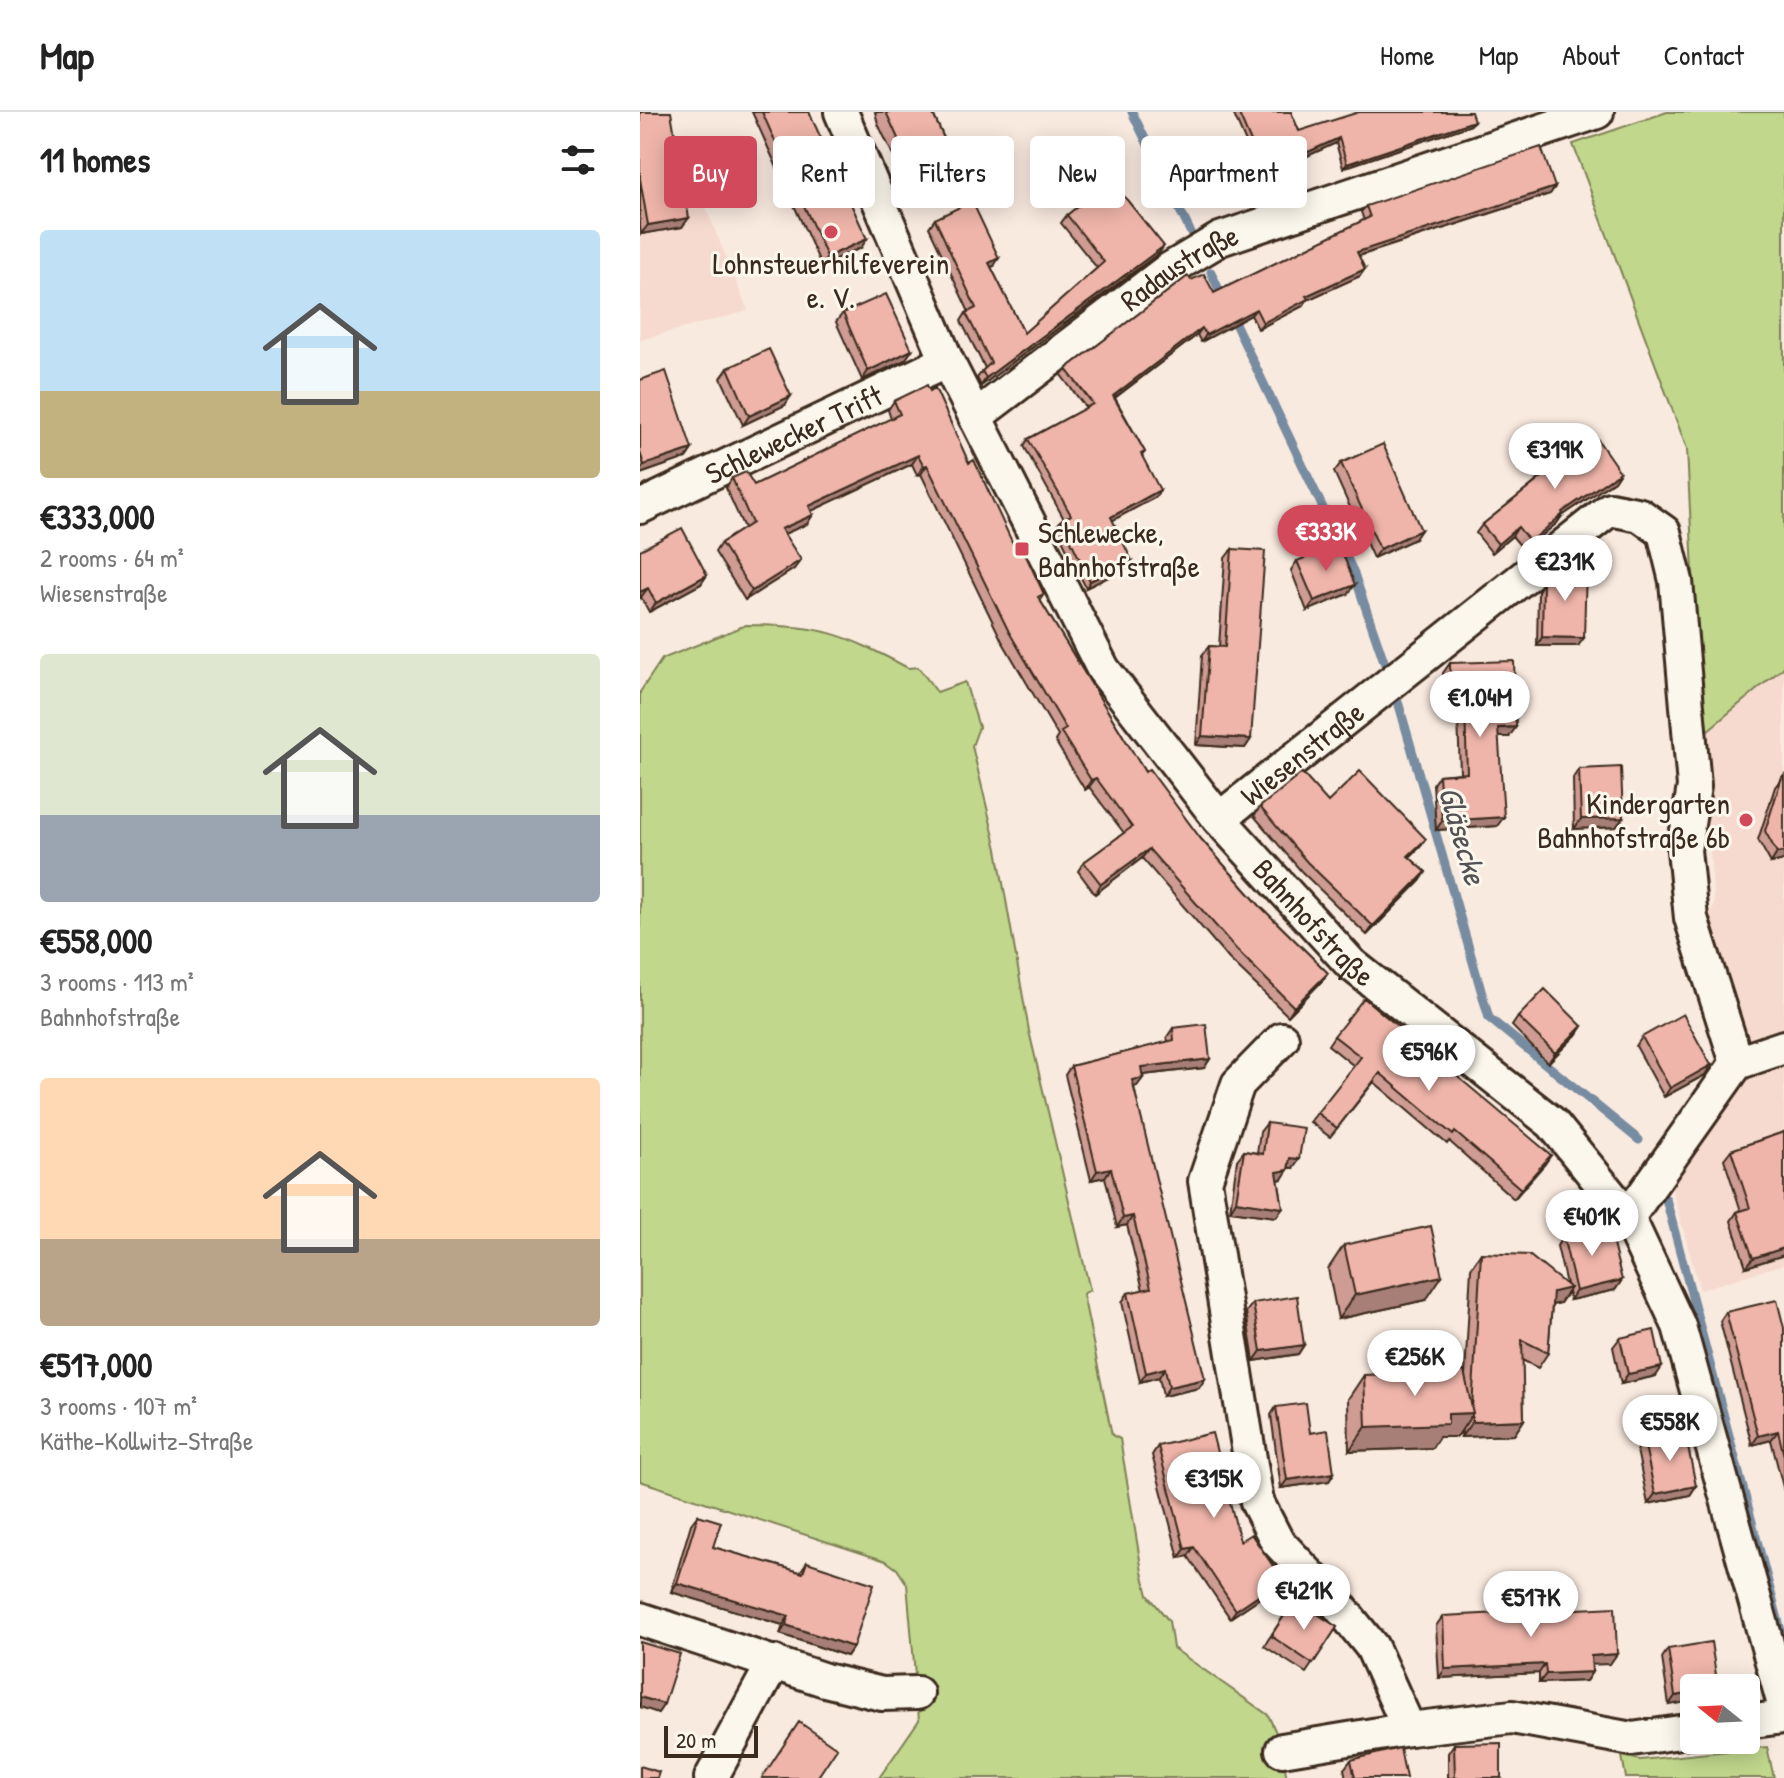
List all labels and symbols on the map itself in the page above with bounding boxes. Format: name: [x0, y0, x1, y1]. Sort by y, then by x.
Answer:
street label: Radaustraße: [1112, 214, 1243, 320]
marker: Lohnsteuerhilfeverein e. V.: [822, 223, 840, 241]
place label: Lohnsteuerhilfeverein e. V.: [713, 243, 949, 317]
street label: Schlewecker Trift: [698, 374, 889, 493]
pin: €319K: [1499, 423, 1611, 491]
pin: €333K: [1270, 505, 1382, 573]
place label: Schlewecke, Bahnhofstraße: [1038, 512, 1200, 586]
pin: €231K: [1509, 535, 1621, 603]
marker: Schlewecke, Bahnhofstraße: [1013, 540, 1031, 558]
pin: €1.04M: [1415, 671, 1545, 739]
street label: Wiesenstraße: [1232, 692, 1372, 815]
water label: Gläsecke: [1429, 781, 1498, 890]
place label: Kindergarten Bahnhofstraße 6b: [1537, 783, 1730, 857]
marker: Kindergarten Bahnhofstraße 6b: [1737, 811, 1755, 829]
street label: Bahnhofstraße: [1244, 850, 1383, 995]
pin: €596K: [1373, 1025, 1485, 1093]
pin: €401K: [1536, 1190, 1648, 1258]
pin: €256K: [1359, 1330, 1471, 1398]
pin: €558K: [1614, 1395, 1726, 1463]
pin: €315K: [1158, 1452, 1270, 1520]
pin: €421K: [1248, 1564, 1360, 1632]
pin: €517K: [1475, 1571, 1587, 1639]
north arrow: [1680, 1674, 1760, 1754]
scale bar: [664, 1722, 758, 1758]

